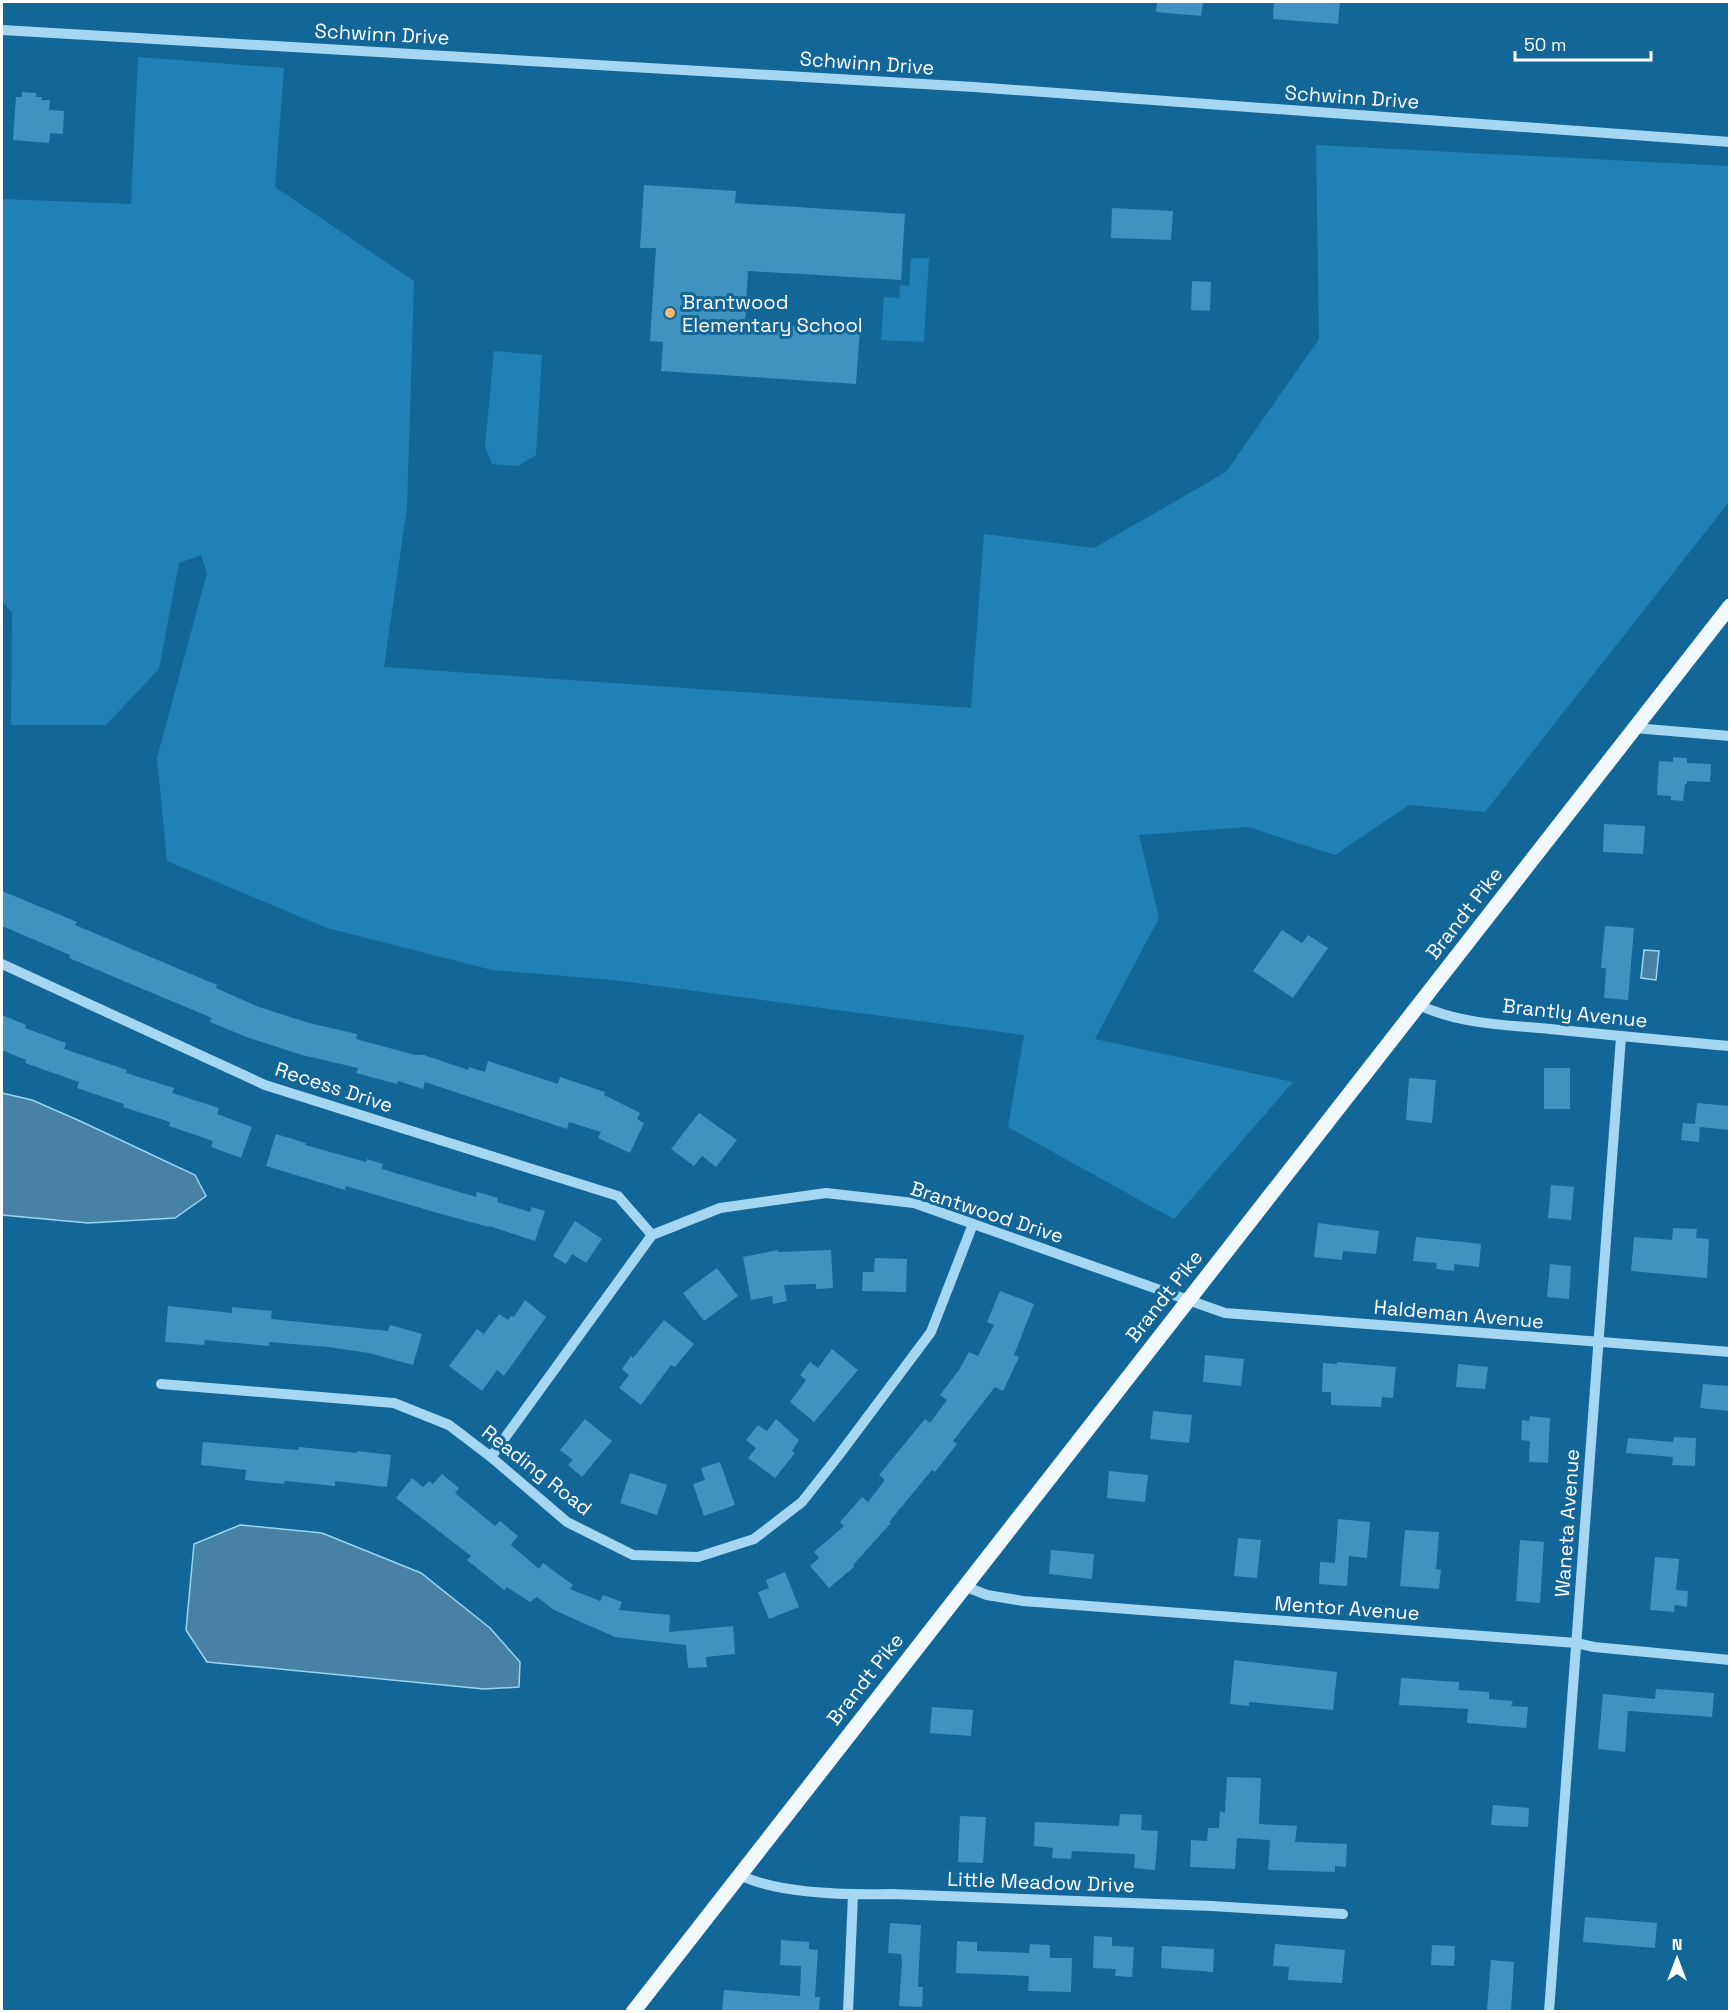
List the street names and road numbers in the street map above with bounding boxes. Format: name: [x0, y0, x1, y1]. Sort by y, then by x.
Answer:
street label: Schwinn Drive: [314, 17, 450, 51]
street label: Schwinn Drive: [799, 45, 935, 81]
street label: Schwinn Drive: [1284, 79, 1420, 115]
street label: Brandt Pike: [1420, 861, 1508, 965]
street label: Brantly Avenue: [1501, 992, 1649, 1034]
street label: Recess Drive: [272, 1056, 396, 1118]
street label: Brantwood Drive: [907, 1175, 1067, 1249]
street label: Brandt Pike: [1120, 1244, 1208, 1348]
street label: Haldeman Avenue: [1373, 1294, 1545, 1334]
street label: Reading Road: [477, 1419, 597, 1521]
street label: Waneta Avenue: [1549, 1448, 1585, 1598]
street label: Mentor Avenue: [1274, 1590, 1420, 1626]
street label: Brandt Pike: [821, 1627, 909, 1731]
street label: Little Meadow Drive: [947, 1866, 1135, 1898]

